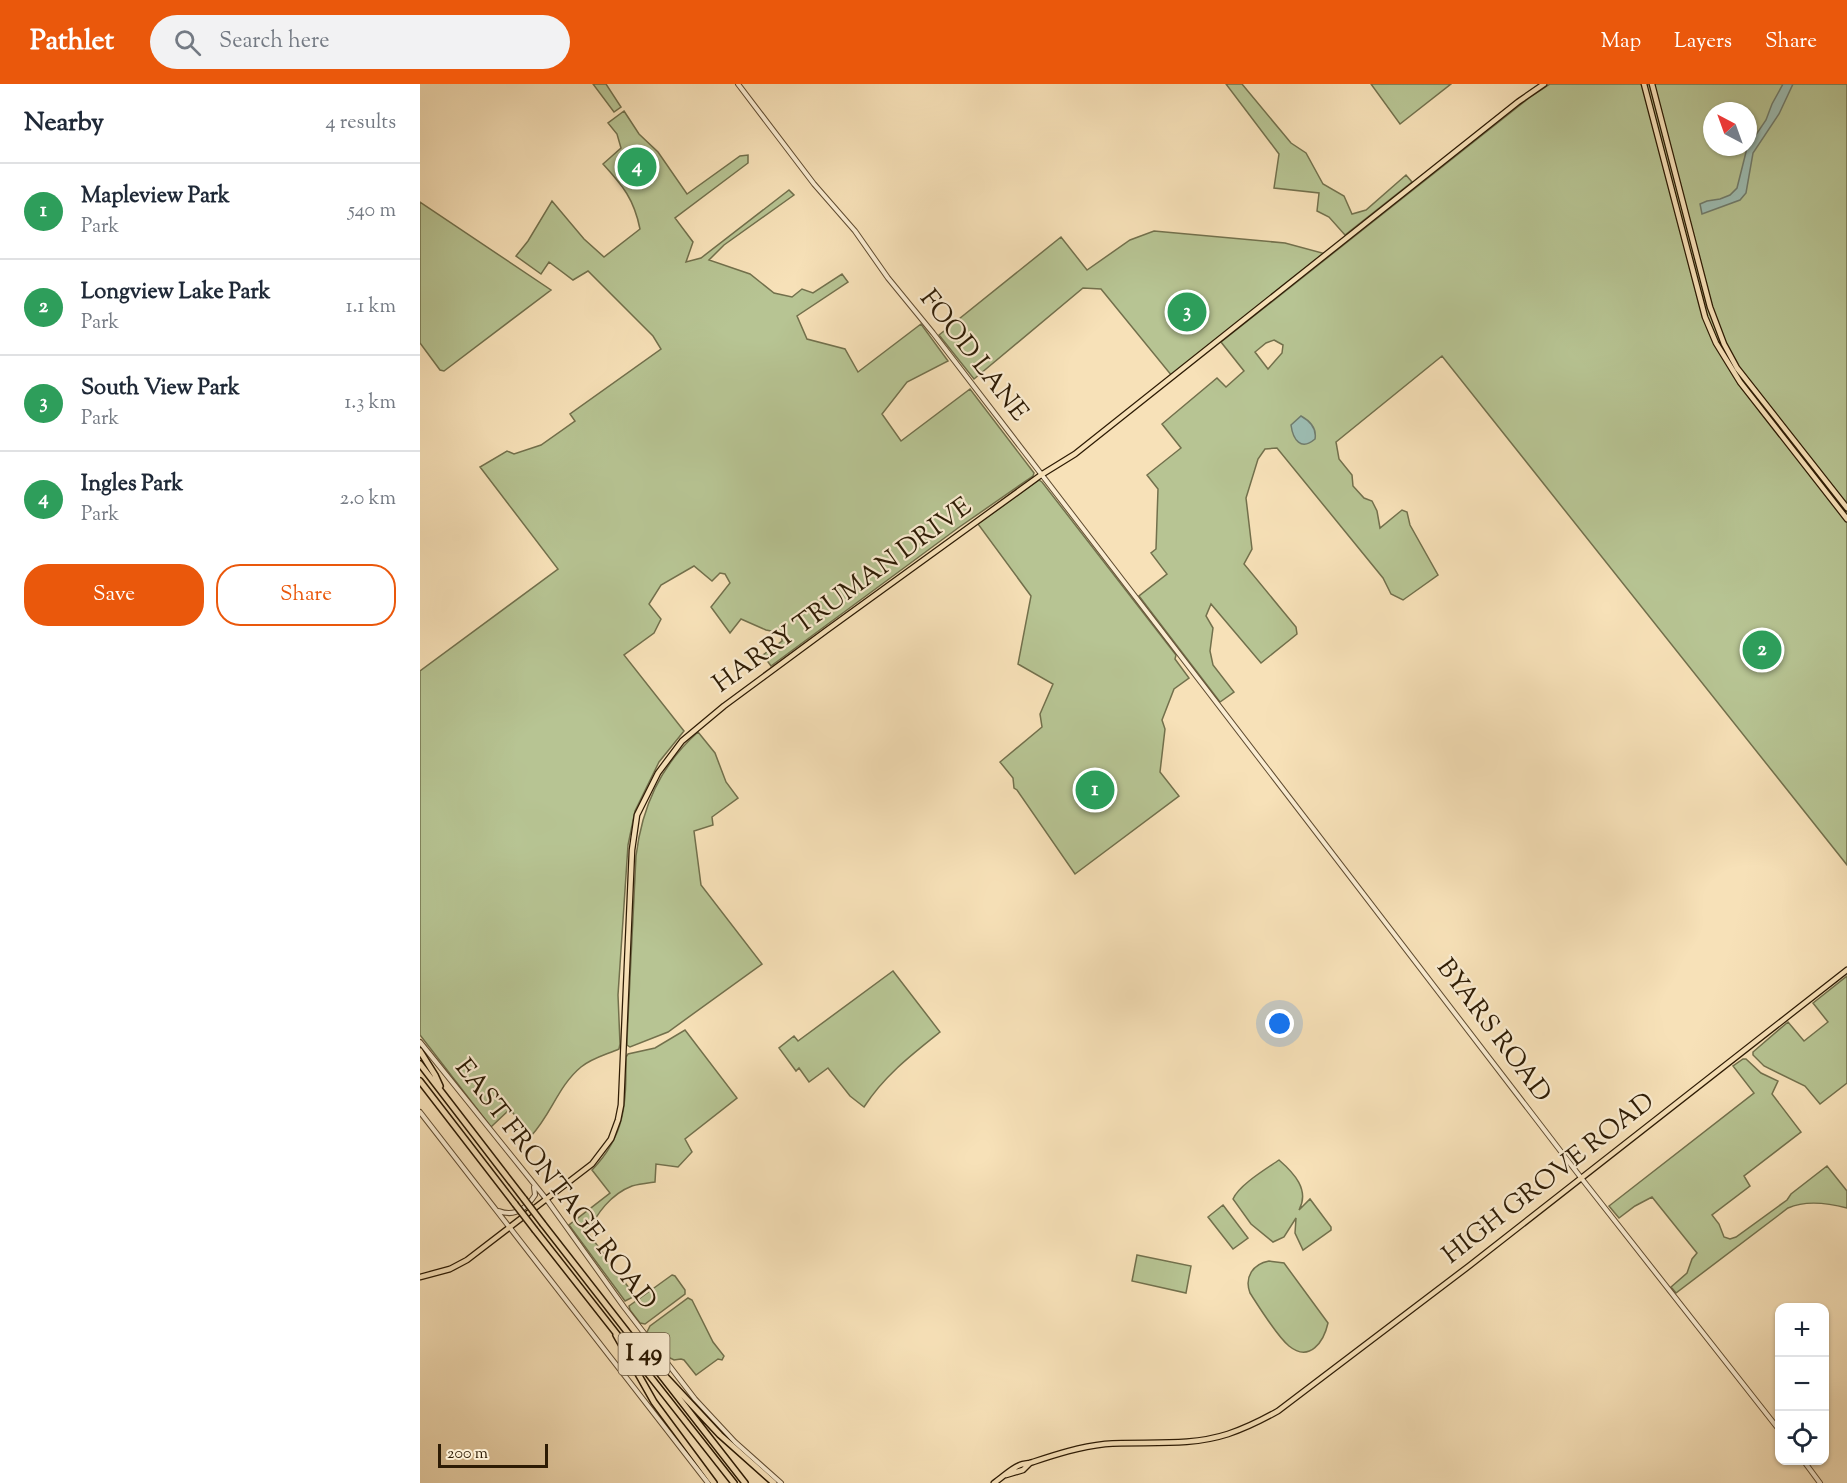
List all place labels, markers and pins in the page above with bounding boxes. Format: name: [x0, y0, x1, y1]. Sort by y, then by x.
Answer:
pin: 4: [618, 144, 656, 190]
pin: 3: [1168, 290, 1206, 334]
pin: 2: [1742, 628, 1782, 672]
pin: 1: [1076, 768, 1114, 812]

